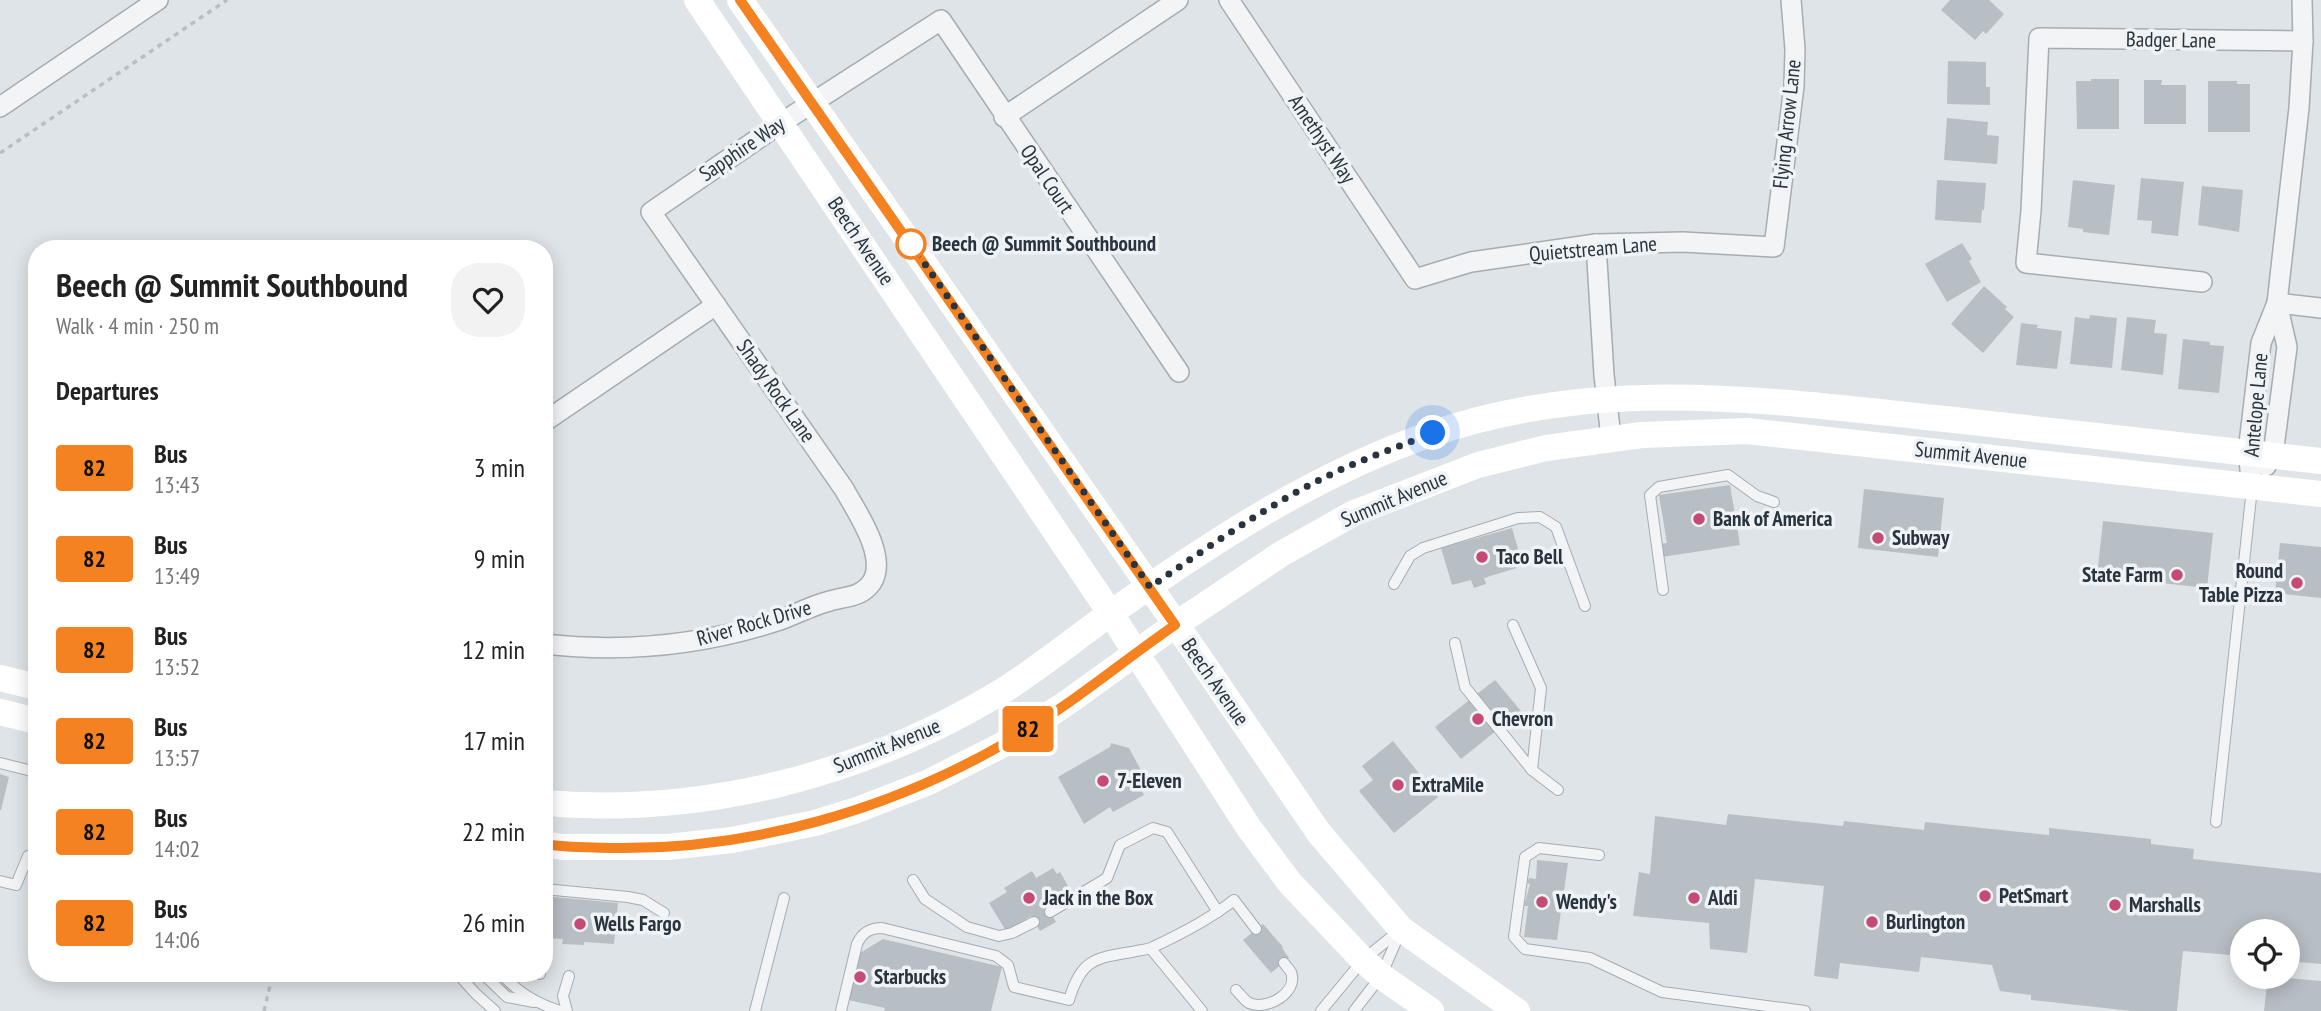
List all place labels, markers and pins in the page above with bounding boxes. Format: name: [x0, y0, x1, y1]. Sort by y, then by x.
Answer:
marker: Beech @ Summit Southbound: [896, 229, 926, 259]
place label: Beech @ Summit Southbound: [932, 230, 1156, 257]
place label: Bank of America: [1713, 505, 1833, 532]
marker: Bank of America: [1691, 511, 1707, 527]
place label: Subway: [1892, 524, 1950, 551]
marker: Subway: [1870, 530, 1886, 546]
place label: Taco Bell: [1496, 543, 1564, 570]
marker: Taco Bell: [1474, 549, 1490, 565]
place label: Round Table Pizza: [2199, 557, 2283, 608]
place label: State Farm: [2082, 561, 2163, 588]
marker: State Farm: [2169, 567, 2185, 583]
marker: Round Table Pizza: [2289, 575, 2305, 591]
place label: Chevron: [1492, 705, 1553, 732]
marker: Chevron: [1470, 711, 1486, 727]
place label: 7-Eleven: [1117, 767, 1182, 794]
place label: ExtraMile: [1412, 771, 1484, 798]
marker: 7-Eleven: [1095, 773, 1111, 789]
marker: ExtraMile: [1390, 777, 1406, 793]
place label: PetSmart: [1999, 882, 2068, 909]
place label: Jack in the Box: [1042, 884, 1154, 911]
place label: Aldi: [1707, 884, 1738, 911]
place label: Wendy's: [1555, 888, 1617, 915]
marker: PetSmart: [1977, 888, 1993, 904]
marker: Jack in the Box: [1021, 890, 1037, 906]
marker: Aldi: [1686, 890, 1702, 906]
place label: Marshalls: [2129, 891, 2201, 918]
marker: Wendy's: [1534, 894, 1550, 910]
marker: Marshalls: [2107, 897, 2123, 913]
place label: Burlington: [1886, 908, 1965, 935]
place label: Wells Fargo: [593, 910, 681, 937]
marker: Burlington: [1864, 914, 1880, 930]
marker: Wells Fargo: [572, 916, 588, 932]
place label: Starbucks: [874, 963, 946, 990]
marker: Starbucks: [852, 969, 868, 985]

